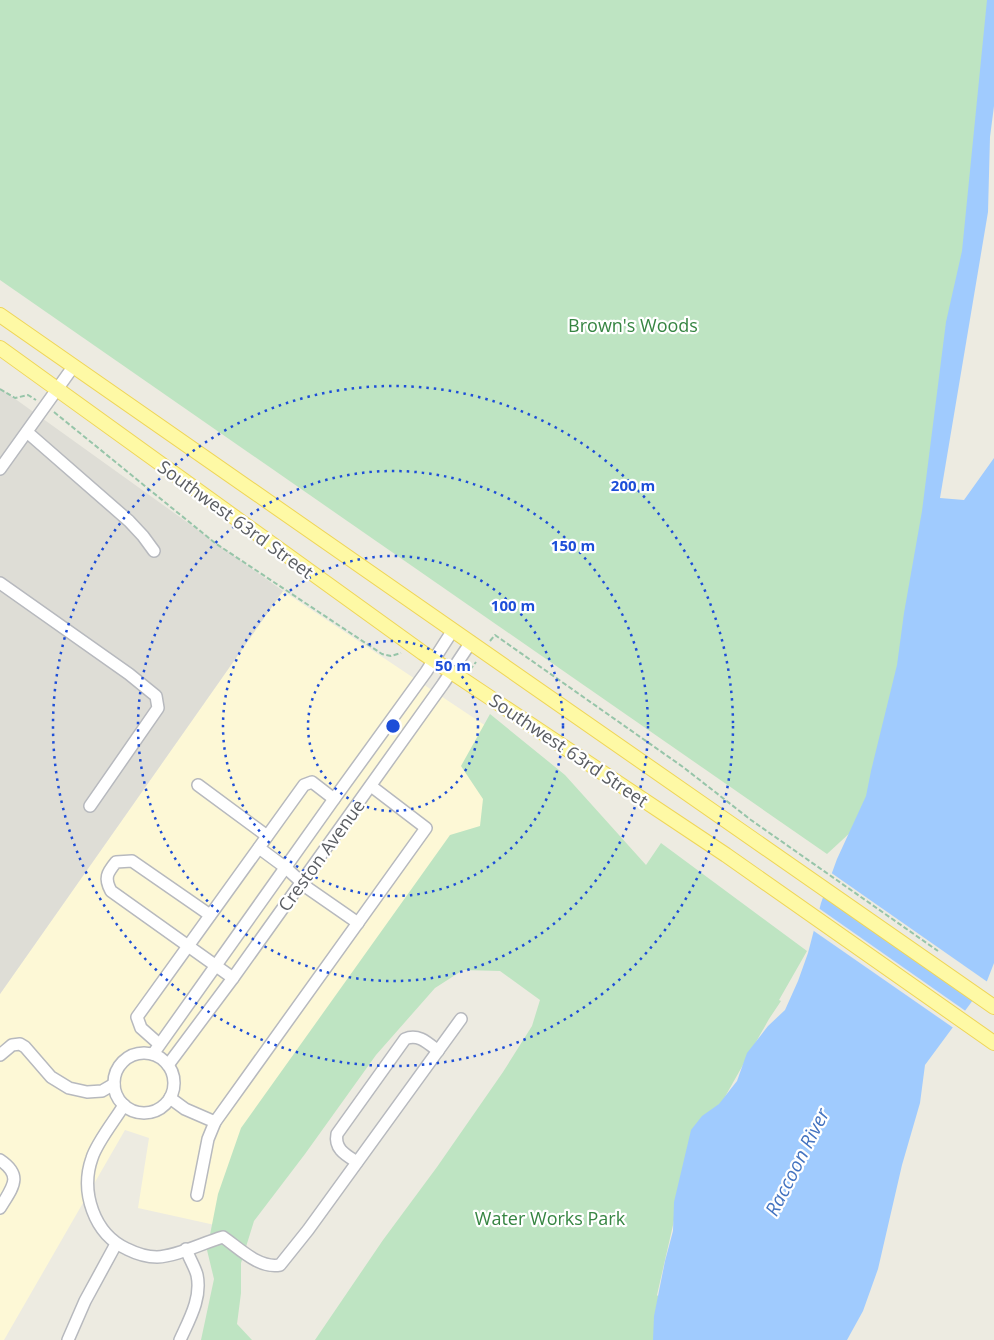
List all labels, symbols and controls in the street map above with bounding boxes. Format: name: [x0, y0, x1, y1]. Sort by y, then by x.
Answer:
park label: Brown's Woods: [568, 313, 698, 337]
street label: Southwest 63rd Street: [153, 454, 319, 584]
text: 200 m: [611, 475, 655, 495]
text: 150 m: [551, 535, 595, 555]
text: 100 m: [491, 595, 535, 615]
text: 50 m: [435, 655, 471, 675]
street label: Southwest 63rd Street: [485, 688, 653, 812]
centre of rings: [384, 717, 402, 735]
street label: Creston Avenue: [272, 794, 370, 916]
water label: Raccoon River: [759, 1102, 836, 1220]
park label: Water Works Park: [475, 1206, 626, 1230]

